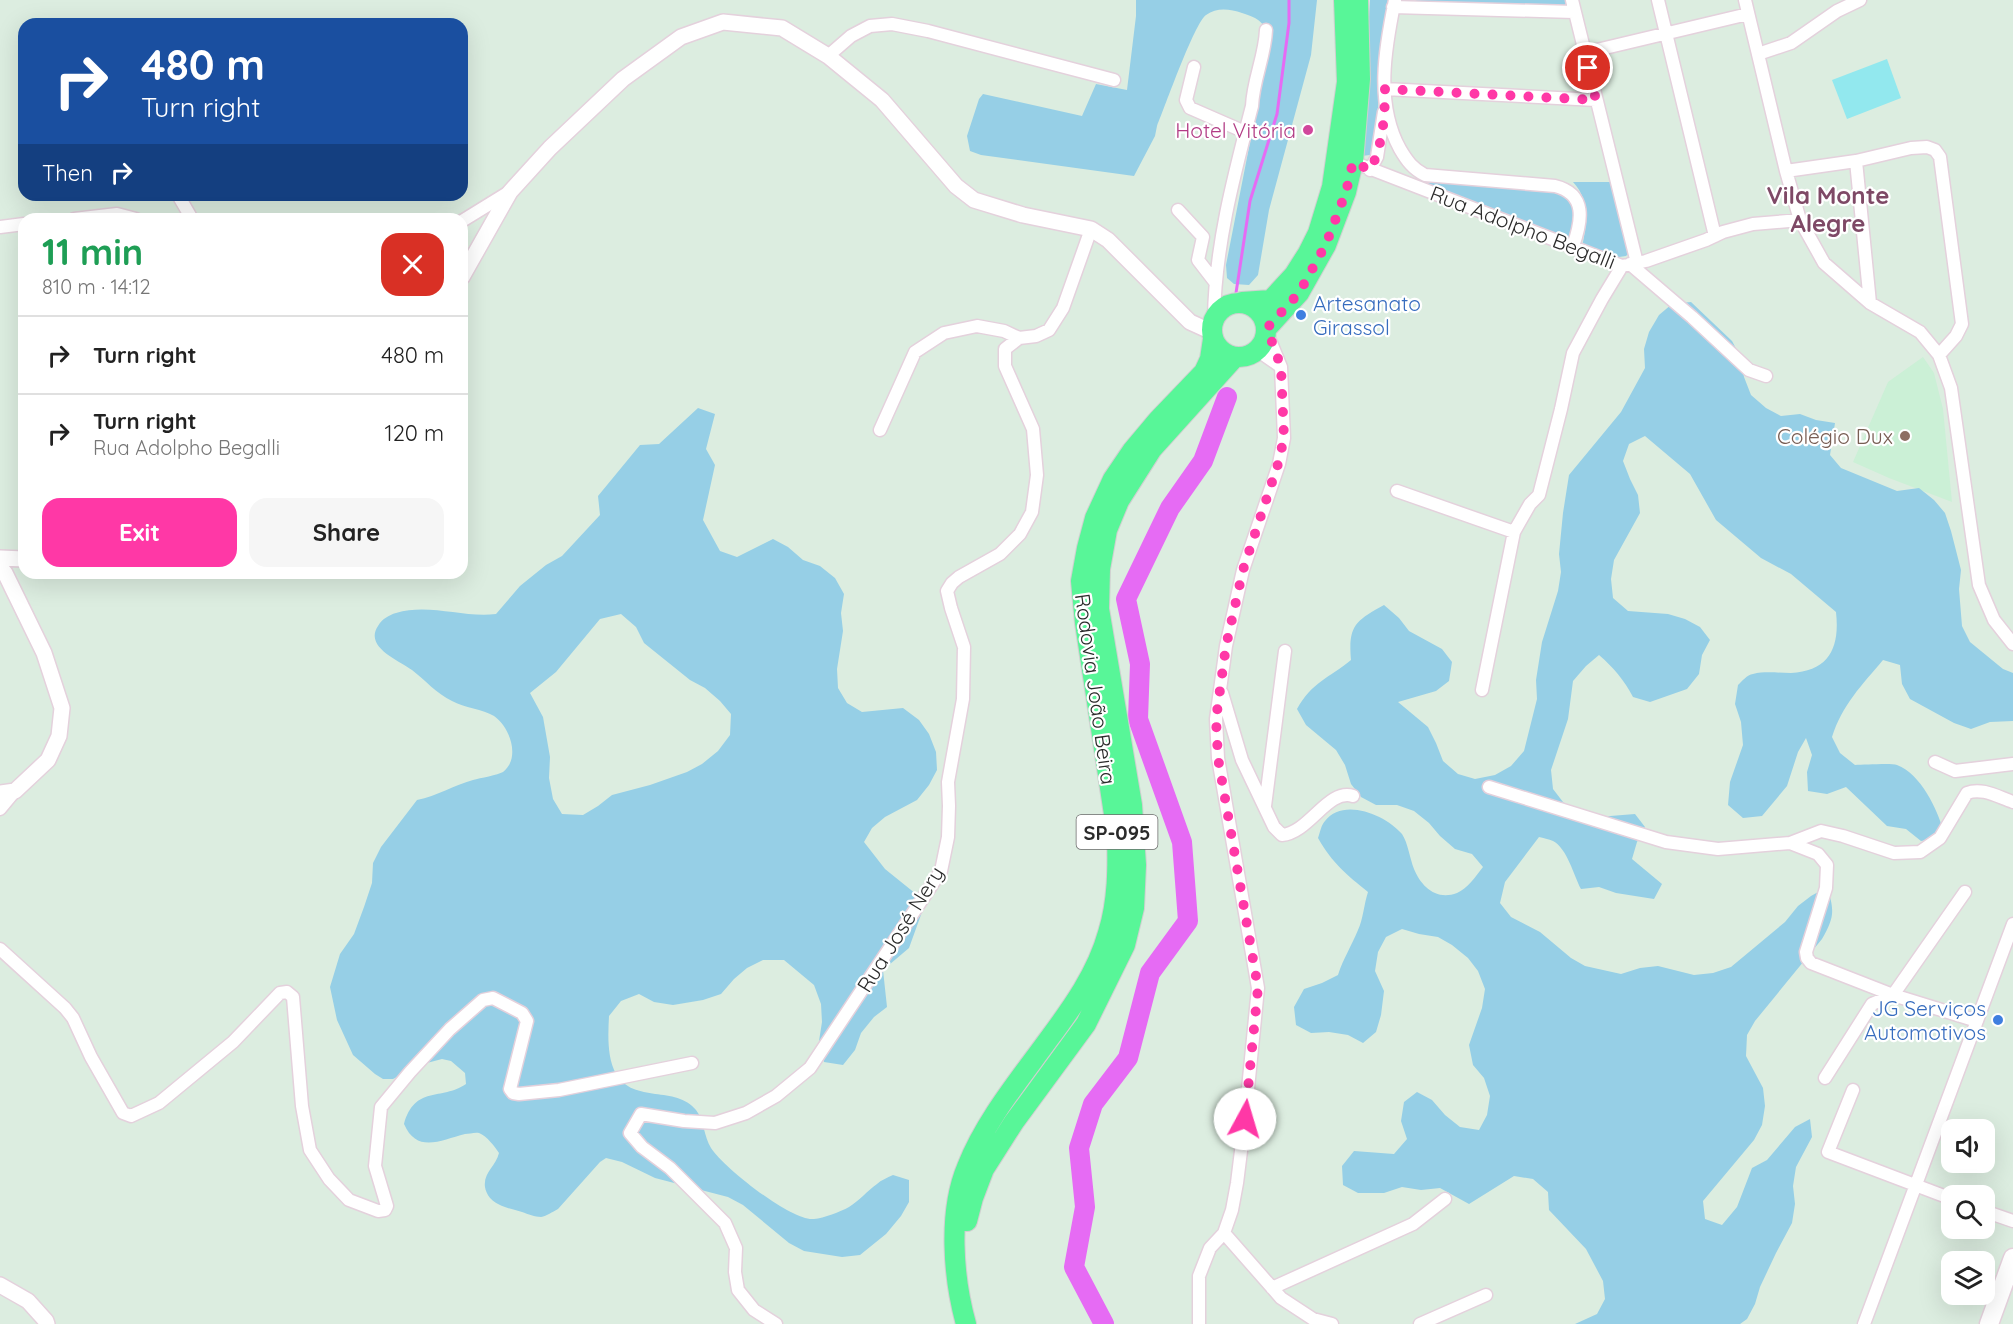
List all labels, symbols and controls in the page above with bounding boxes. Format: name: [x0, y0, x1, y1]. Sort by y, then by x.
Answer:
text: 480 m: [141, 38, 265, 91]
icon: right: [42, 42, 120, 120]
pin: [1562, 42, 1613, 93]
icon: arrive: [1571, 51, 1604, 84]
text: Turn right: [141, 90, 260, 124]
place label: Hotel Vitória: [1175, 117, 1296, 143]
marker: Hotel Vitória: [1301, 123, 1315, 137]
icon: right: [105, 156, 138, 189]
text: Then: [42, 159, 93, 187]
street label: Rua Adolpho Begalli: [1427, 180, 1619, 274]
district label: Vila Monte Alegre: [1767, 180, 1890, 238]
text: 11 min: [42, 229, 143, 274]
button: close: [381, 233, 444, 296]
text: 810 m · 14:12: [42, 274, 150, 299]
place label: Artesanato Girassol: [1313, 290, 1421, 340]
marker: Artesanato Girassol: [1294, 308, 1308, 322]
icon: right: [42, 339, 75, 372]
text: Turn right: [93, 341, 197, 369]
text: 480 m: [381, 341, 444, 369]
text: Turn right: [93, 407, 197, 435]
icon: right: [42, 417, 75, 450]
text: 120 m: [385, 419, 444, 447]
place label: Colégio Dux: [1777, 423, 1893, 449]
marker: Colégio Dux: [1898, 429, 1912, 443]
text: Rua Adolpho Begalli: [93, 435, 280, 460]
button: Exit: [42, 498, 237, 567]
button: Share: [249, 498, 444, 567]
street label: Rodovia João Beira: [1070, 592, 1122, 786]
road number: SP-095: [1076, 815, 1158, 849]
street label: Rua José Nery: [851, 861, 949, 997]
place label: JG Serviços Automotivos: [1864, 995, 1986, 1045]
marker: JG Serviços Automotivos: [1991, 1013, 2005, 1027]
position arrow: [1213, 1087, 1277, 1151]
map controls: [1941, 1119, 1995, 1305]
button: sound: [1941, 1119, 1995, 1173]
button: search: [1941, 1185, 1995, 1239]
button: layers: [1941, 1251, 1995, 1305]

